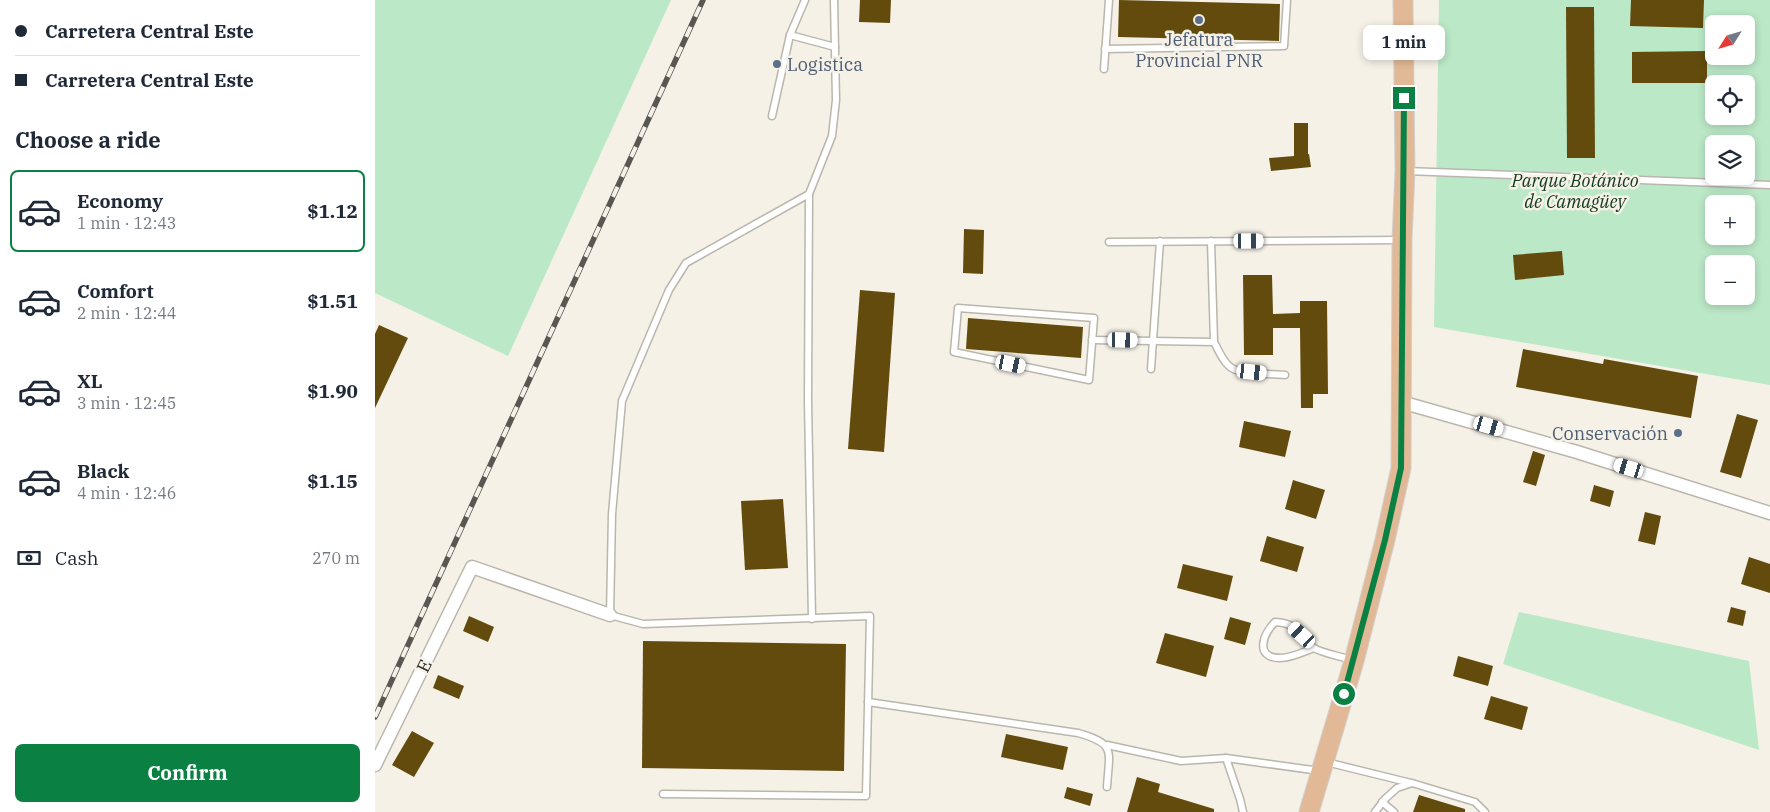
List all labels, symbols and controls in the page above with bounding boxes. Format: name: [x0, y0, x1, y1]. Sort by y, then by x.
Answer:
marker: Jefatura Provincial PNR: [1193, 14, 1205, 26]
north arrow: [1705, 15, 1755, 65]
map controls: [1705, 15, 1755, 305]
text: Carretera Central Este: [45, 19, 254, 43]
callout: 1 min: [1363, 26, 1445, 61]
place label: Jefatura Provincial PNR: [1135, 28, 1263, 72]
text: 1 min: [1382, 32, 1426, 52]
place label: Logistica: [787, 53, 863, 76]
marker: Logistica: [771, 58, 783, 70]
text: Carretera Central Este: [45, 68, 254, 92]
button: locate: [1705, 75, 1755, 125]
route end: [1393, 87, 1415, 109]
text: Choose a ride: [15, 125, 161, 154]
button: layers: [1705, 135, 1755, 185]
park label: Parque Botánico de Camagüey: [1510, 169, 1639, 213]
icon: car: [17, 189, 62, 234]
text: Economy: [77, 189, 163, 213]
button: +: [1705, 195, 1755, 245]
text: $1.12: [307, 199, 358, 223]
text: 1 min · 12:43: [77, 213, 176, 233]
car: [1234, 234, 1264, 249]
button: −: [1705, 255, 1755, 305]
icon: car: [17, 279, 62, 324]
text: Comfort: [77, 279, 154, 303]
text: $1.51: [307, 289, 358, 313]
text: 2 min · 12:44: [77, 303, 176, 323]
car: [1107, 332, 1138, 348]
car: [994, 354, 1027, 374]
car: [1236, 363, 1267, 381]
icon: car: [17, 369, 62, 414]
text: XL: [77, 369, 103, 393]
text: $1.90: [307, 379, 358, 403]
text: 3 min · 12:45: [77, 393, 176, 413]
car: [1472, 415, 1505, 437]
place label: Conservación: [1552, 422, 1668, 445]
marker: Conservación: [1672, 427, 1684, 439]
car: [1612, 456, 1645, 480]
icon: car: [17, 459, 62, 504]
text: Black: [77, 459, 129, 483]
text: $1.15: [307, 469, 358, 493]
text: 4 min · 12:46: [77, 483, 176, 503]
icon: cash: [15, 544, 43, 572]
text: Cash: [55, 546, 99, 570]
text: 270 m: [312, 548, 360, 568]
car: [1285, 619, 1318, 651]
street label: E: [411, 656, 437, 676]
route start: [1333, 683, 1355, 705]
button: Confirm: [15, 744, 360, 802]

